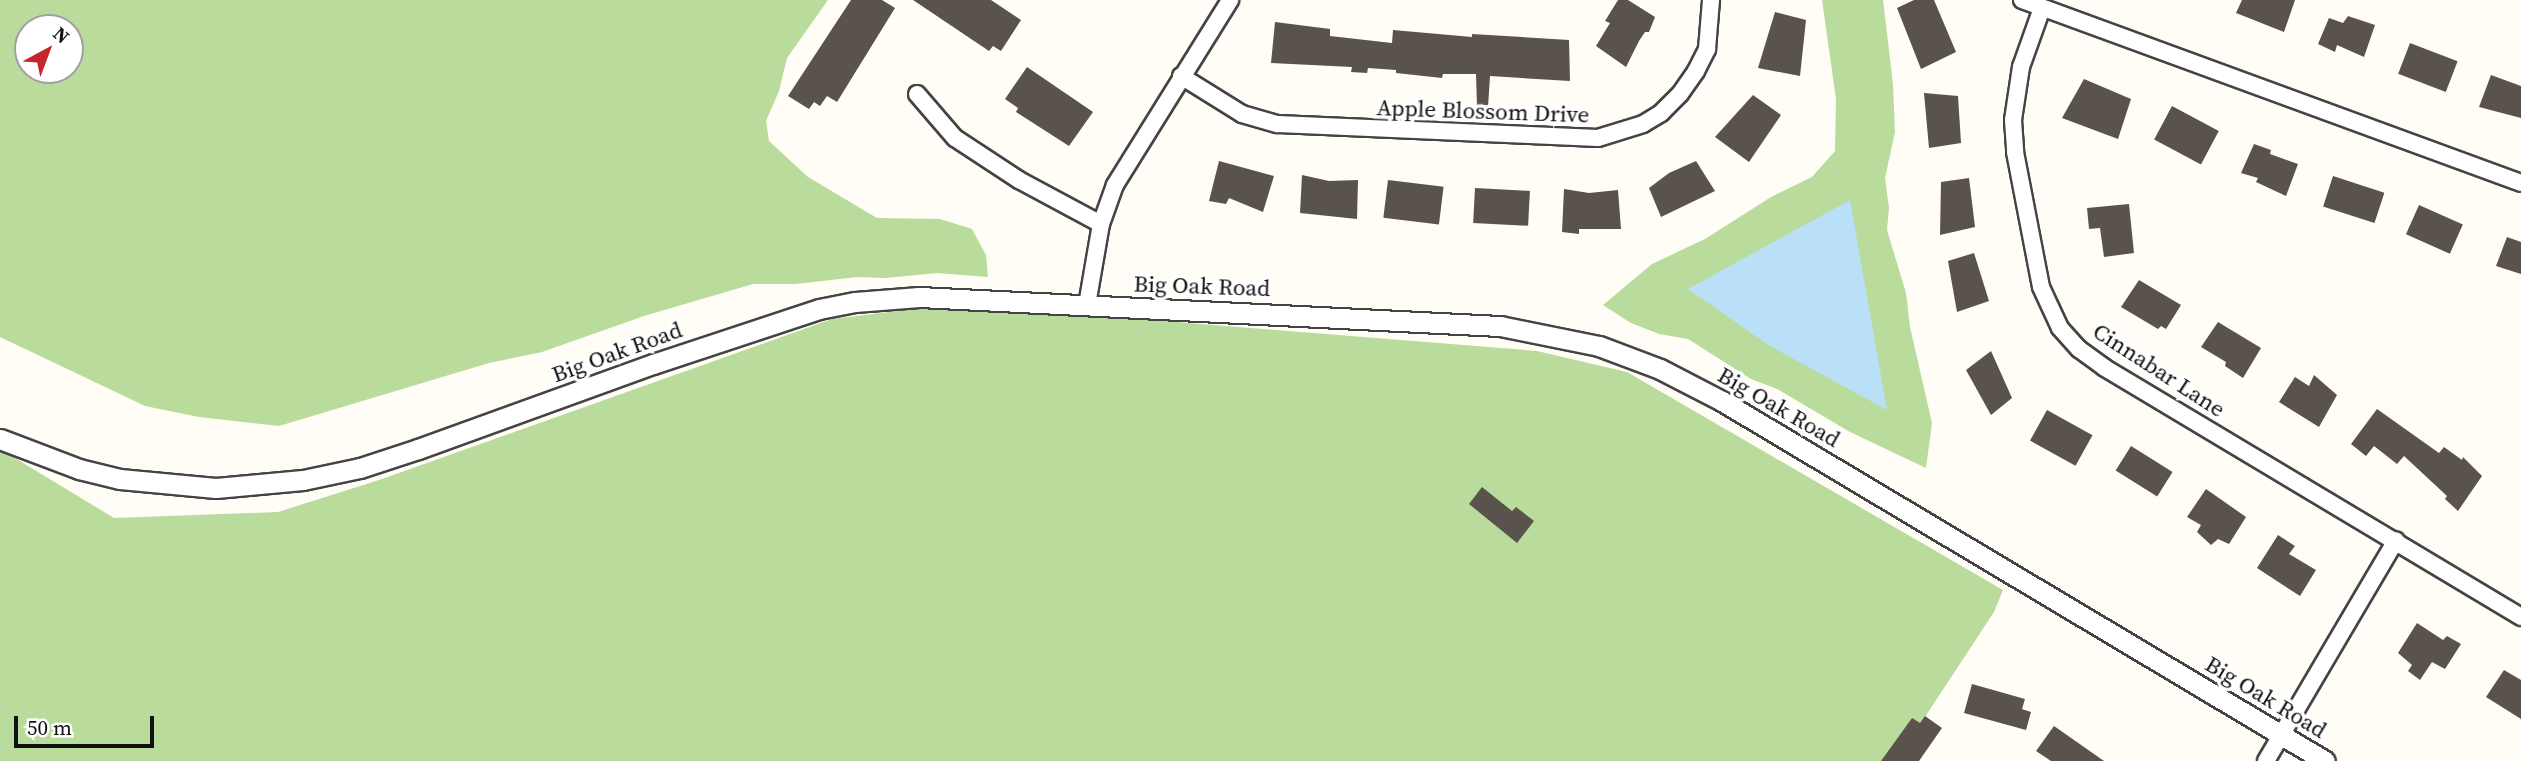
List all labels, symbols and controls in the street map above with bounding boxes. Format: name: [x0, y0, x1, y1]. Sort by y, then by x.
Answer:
north arrow: [14, 14, 84, 84]
text: N: [48, 20, 75, 49]
street label: Apple Blossom Drive: [1376, 93, 1590, 129]
street label: Big Oak Road: [1133, 270, 1271, 302]
street label: Big Oak Road: [548, 316, 686, 388]
street label: Cinnabar Lane: [2088, 317, 2230, 423]
street label: Big Oak Road: [1713, 361, 1845, 453]
street label: Big Oak Road: [2200, 650, 2332, 744]
scale bar: [18, 702, 158, 746]
text: 50 m: [27, 713, 72, 742]

